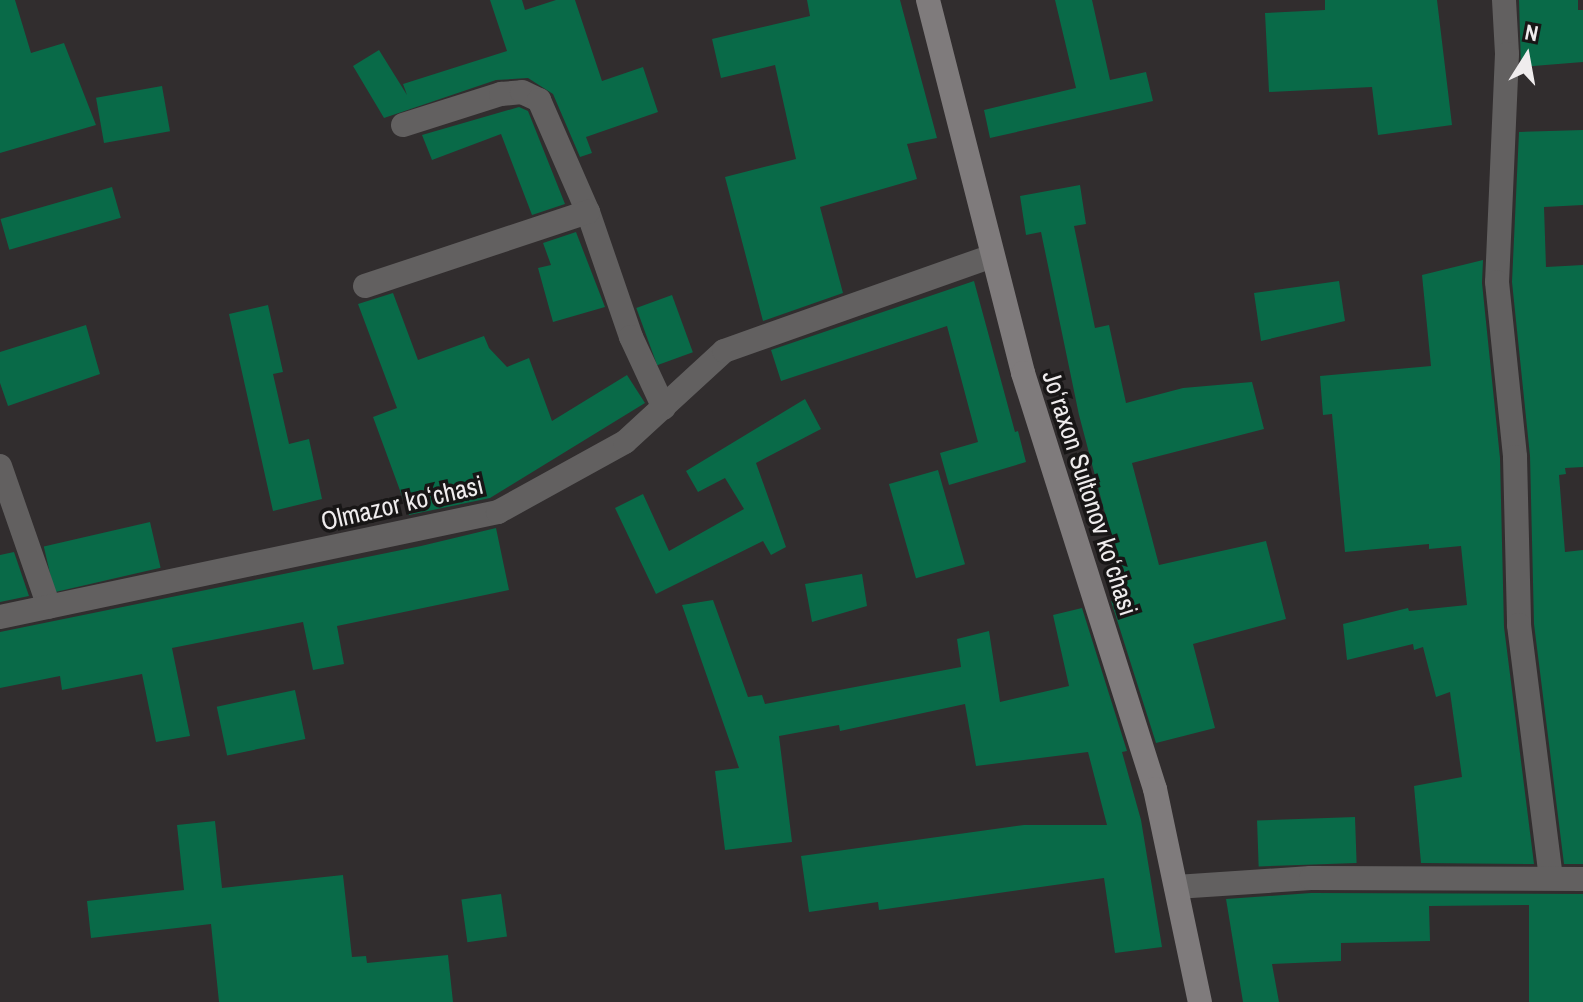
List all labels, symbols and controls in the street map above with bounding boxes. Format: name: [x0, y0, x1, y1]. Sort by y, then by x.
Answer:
north arrow: [1487, 16, 1567, 96]
text: N: [1522, 16, 1541, 48]
street label: Joʻraxon Sultonov koʻchasi: [1036, 367, 1144, 619]
street label: Olmazor koʻchasi: [318, 469, 486, 537]

